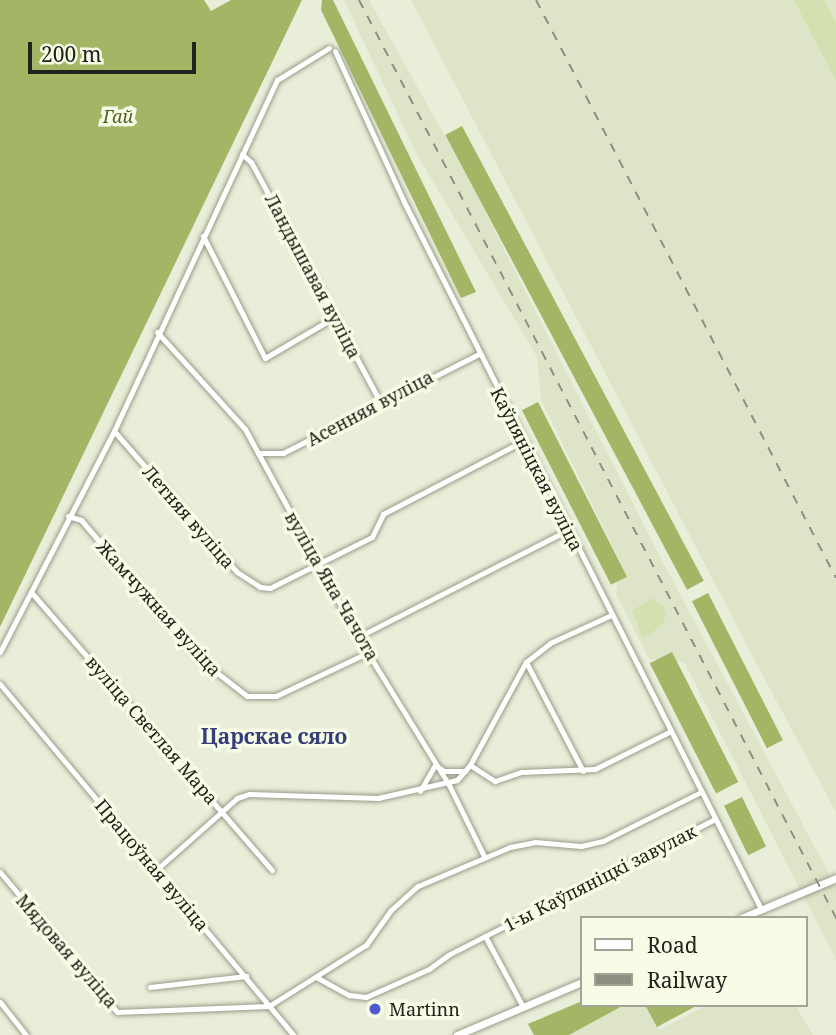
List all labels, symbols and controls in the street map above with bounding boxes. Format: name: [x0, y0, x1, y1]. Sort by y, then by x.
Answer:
scale bar: [32, 28, 200, 72]
text: 200 m: [41, 40, 102, 68]
park label: Гай: [103, 105, 133, 127]
street label: Ландышавая вуліца: [260, 190, 366, 362]
street label: Асенняя вуліца: [303, 366, 437, 450]
street label: Каўпяніцкая вуліца: [486, 384, 588, 554]
street label: Летняя вуліца: [138, 461, 240, 573]
street label: вуліца Яна Чачота: [281, 508, 383, 664]
street label: Жамчужная вуліца: [92, 536, 226, 680]
street label: вуліца Светлая Мара: [82, 651, 222, 809]
district label: Царскае сяло: [201, 723, 347, 749]
street label: Працоўная вуліца: [91, 795, 213, 935]
street label: 1-ы Каўпяніцкі завулак: [500, 820, 700, 936]
street label: Мядовая вуліца: [12, 890, 122, 1012]
legend: [580, 916, 808, 1007]
text: Road: [647, 931, 698, 959]
text: Railway: [647, 966, 727, 994]
place label: Martinn: [389, 998, 460, 1020]
marker: Martinn: [367, 1001, 383, 1017]

